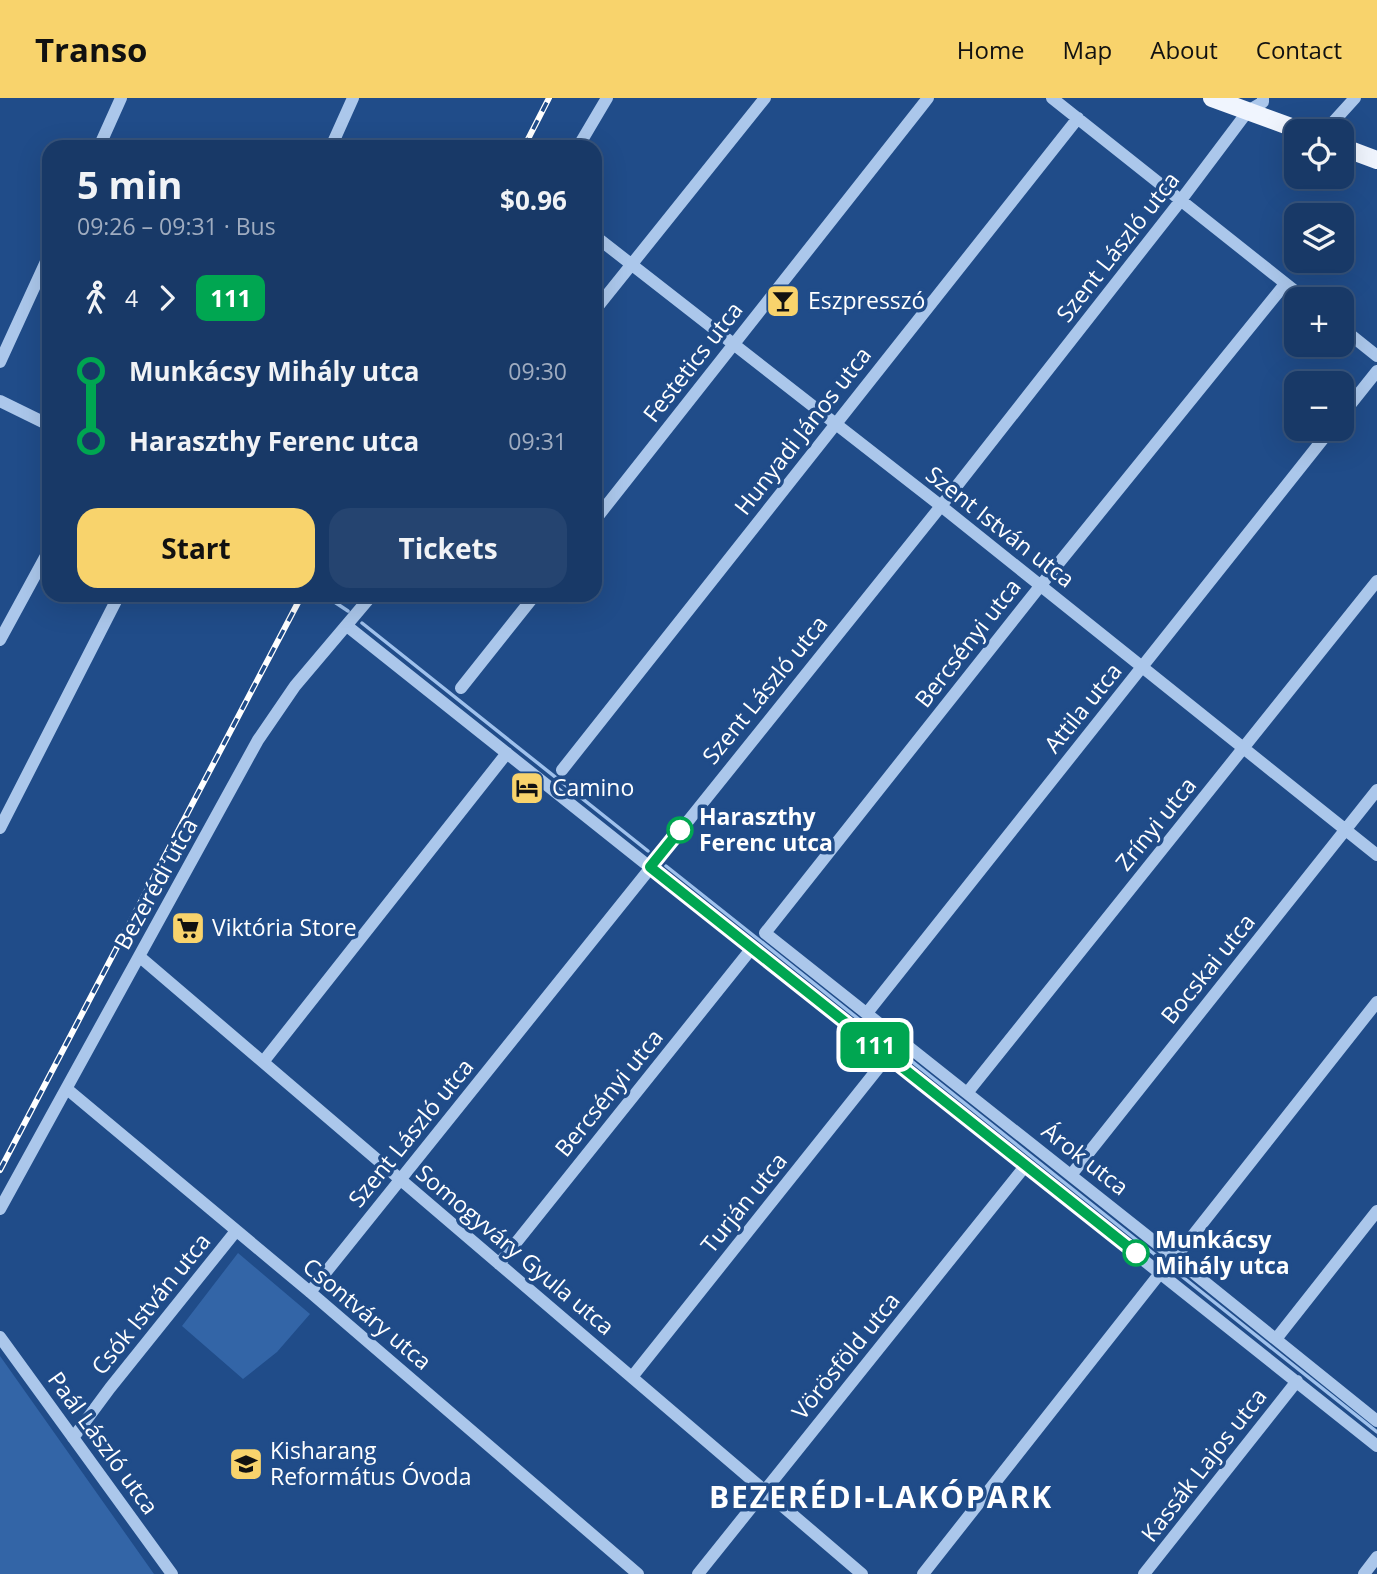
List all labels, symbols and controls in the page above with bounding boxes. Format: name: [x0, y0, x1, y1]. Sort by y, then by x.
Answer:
text: Transo: [35, 27, 148, 72]
text: Home: [957, 33, 1025, 66]
text: Map: [1063, 33, 1112, 66]
text: About: [1150, 33, 1218, 66]
text: Contact: [1256, 33, 1342, 66]
map controls: [1284, 119, 1354, 441]
button: locate: [1284, 119, 1354, 189]
text: 5 min: [77, 158, 182, 210]
street label: Szent László utca: [1048, 164, 1186, 328]
text: $0.96: [500, 182, 567, 218]
button: layers: [1284, 203, 1354, 273]
text: 09:26 – 09:31 · Bus: [77, 210, 276, 242]
icon: walk: [77, 279, 115, 317]
icon: forward: [148, 279, 186, 317]
text: 111: [210, 281, 251, 314]
text: 4: [125, 282, 138, 314]
bar icon: Eszpresszó: [764, 282, 802, 320]
place label: Eszpresszó: [808, 284, 925, 316]
button: +: [1284, 287, 1354, 357]
street label: Festetics utca: [635, 294, 749, 428]
street label: Hunyadi János utca: [726, 340, 878, 521]
text: Munkácsy Mihály utca: [129, 353, 420, 389]
text: 09:30: [508, 355, 567, 387]
button: −: [1284, 371, 1354, 441]
text: Haraszthy Ferenc utca: [129, 423, 419, 459]
text: 09:31: [508, 425, 567, 457]
street label: Szent István utca: [920, 458, 1082, 594]
button: Start: [77, 508, 315, 588]
button: Tickets: [329, 508, 567, 588]
street label: Bercsényi utca: [907, 571, 1028, 714]
street label: Szent László utca: [694, 608, 834, 770]
street label: Attila utca: [1036, 656, 1128, 759]
hotel icon: Camino: [508, 769, 546, 807]
street label: Zrínyi utca: [1108, 770, 1203, 877]
place label: Camino: [552, 771, 634, 803]
place label: Haraszthy Ferenc utca: [699, 800, 833, 858]
street label: Bezerédi utca: [106, 812, 204, 955]
marker: Haraszthy Ferenc utca: [667, 817, 693, 843]
street label: Bocskai utca: [1153, 906, 1262, 1030]
supermarket icon: Viktória Store: [169, 909, 207, 947]
place label: Viktória Store: [212, 911, 357, 943]
street label: Bercsényi utca: [547, 1022, 670, 1163]
line badge: 111: [835, 1022, 915, 1068]
text: 111: [854, 1028, 896, 1061]
street label: Szent László utca: [340, 1051, 480, 1213]
street label: Árok utca: [1036, 1114, 1136, 1202]
street label: Turján utca: [693, 1145, 794, 1259]
street label: Somogyváry Gyula utca: [410, 1157, 622, 1342]
place label: Munkácsy Mihály utca: [1155, 1223, 1290, 1281]
street label: Csók István utca: [83, 1226, 217, 1381]
marker: Munkácsy Mihály utca: [1123, 1240, 1149, 1266]
street label: Csontváry utca: [297, 1250, 439, 1377]
street label: Vörösföld utca: [784, 1285, 907, 1426]
street label: Paál László utca: [41, 1364, 167, 1520]
street label: Kassák Lajos utca: [1133, 1381, 1273, 1548]
place label: Kisharang Református Óvoda: [270, 1434, 471, 1492]
school or university icon: Kisharang Református Óvoda: [227, 1445, 265, 1483]
district label: BEZERÉDI-LAKÓPARK: [709, 1476, 1053, 1517]

